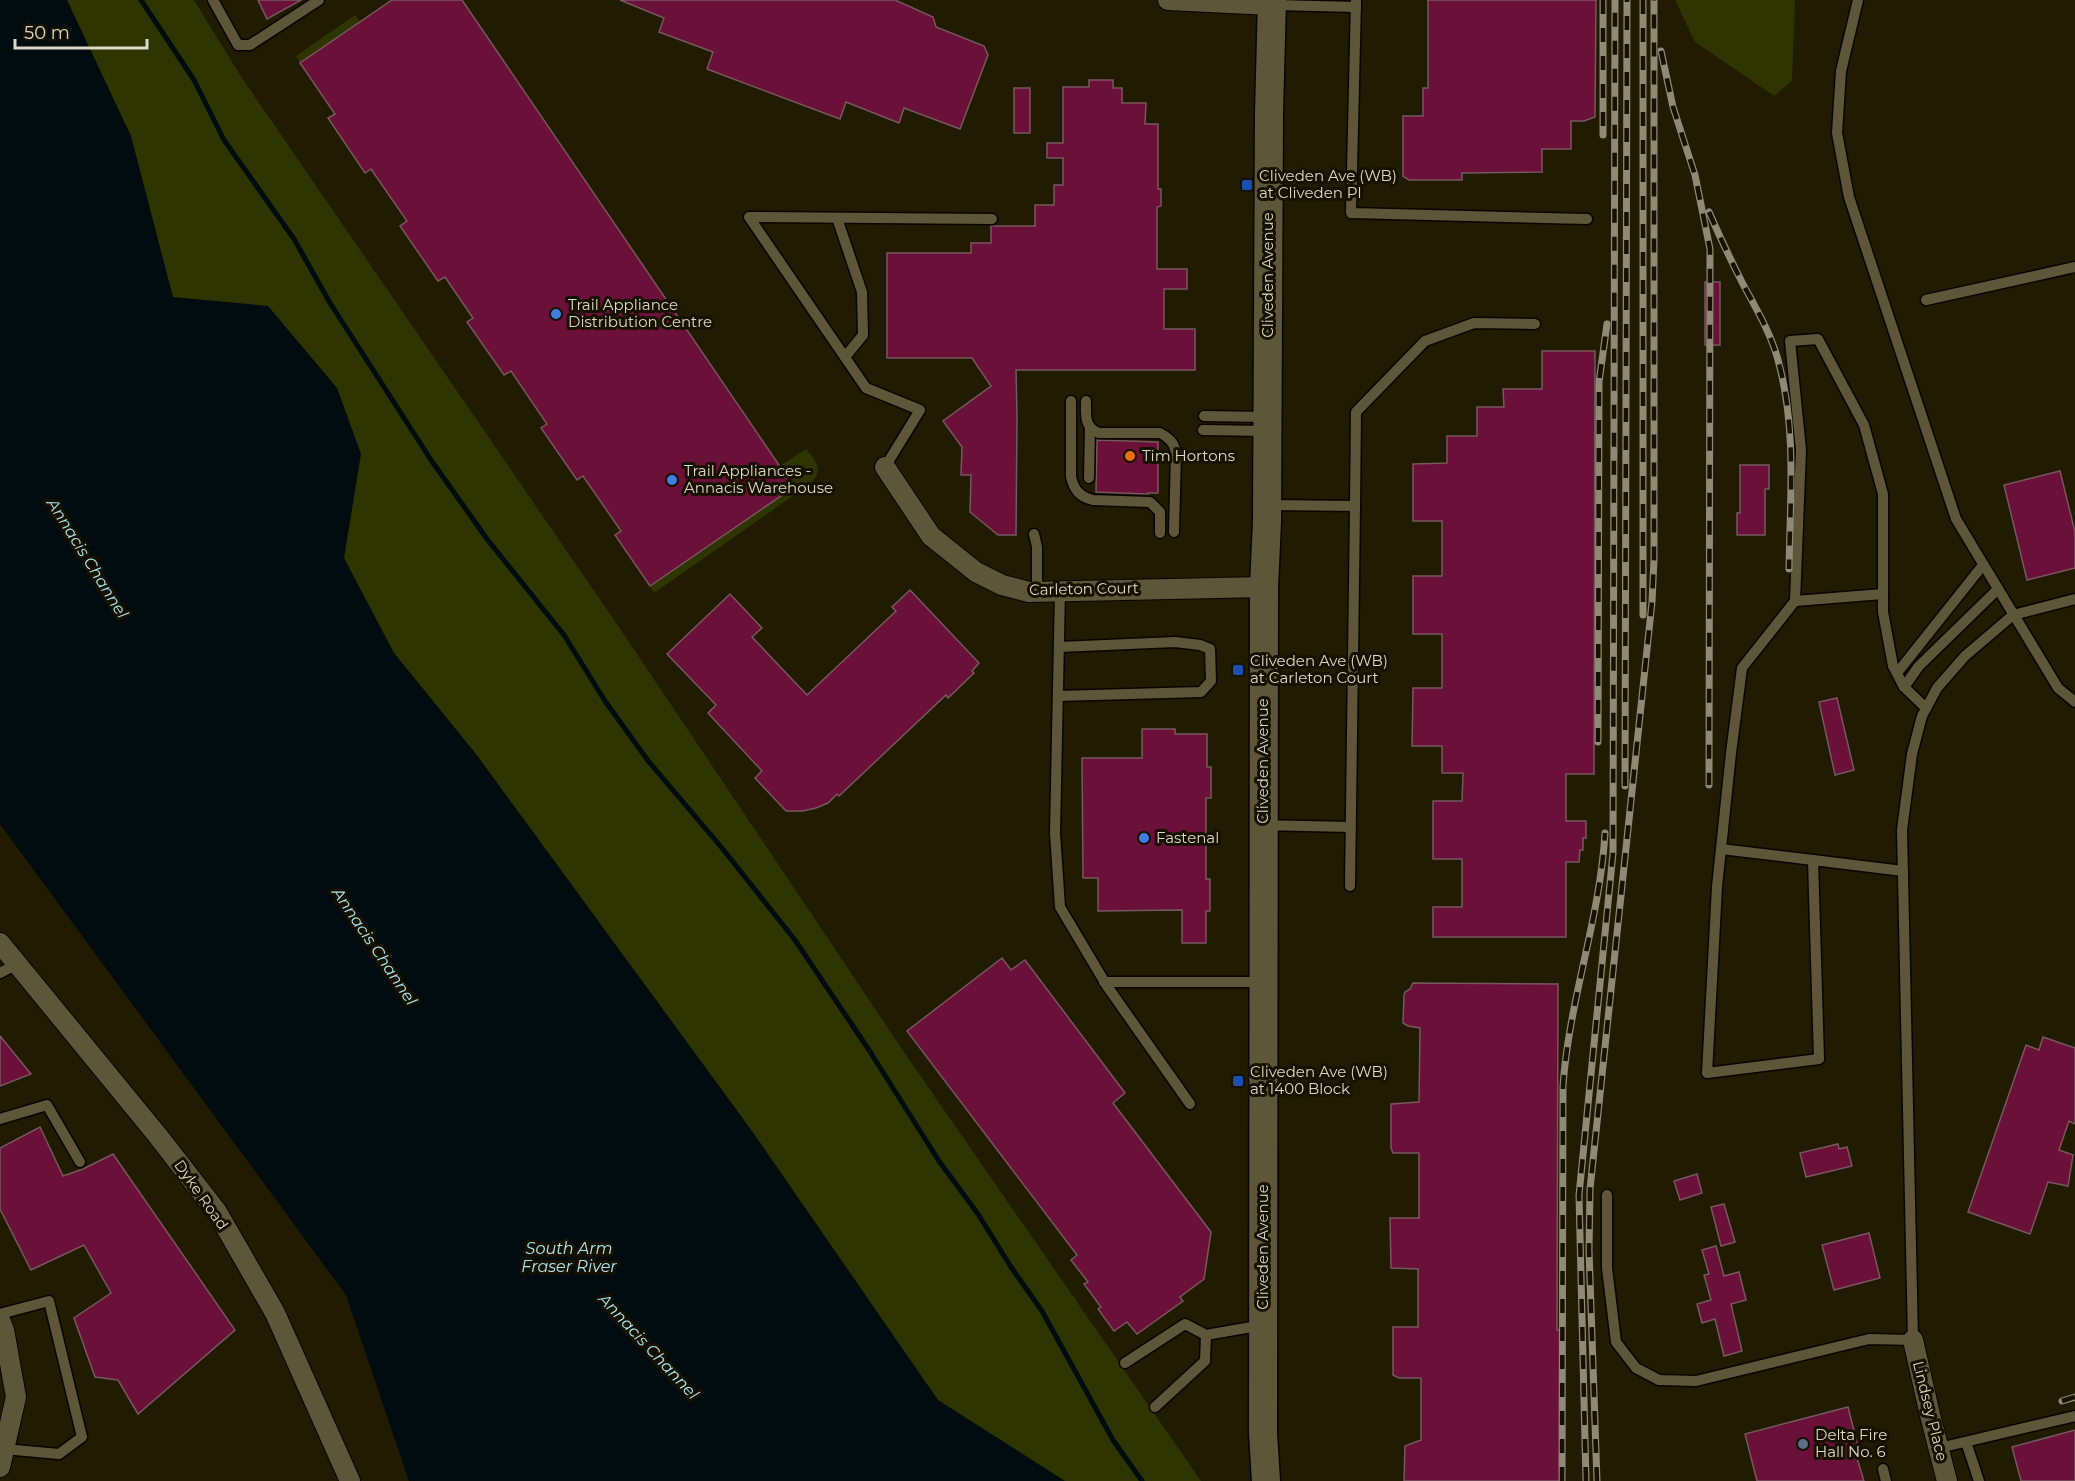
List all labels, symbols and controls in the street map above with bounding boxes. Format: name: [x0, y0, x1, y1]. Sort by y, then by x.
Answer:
scale bar: [15, 12, 147, 50]
text: 50 m: [24, 22, 70, 44]
place label: Cliveden Ave (WB) at Cliveden Pl: [1259, 166, 1397, 202]
marker: Cliveden Ave (WB) at Cliveden Pl: [1240, 178, 1254, 192]
street label: Cliveden Avenue: [1258, 212, 1277, 338]
place label: Trail Appliance Distribution Centre: [568, 295, 712, 331]
marker: Trail Appliance Distribution Centre: [549, 307, 563, 321]
place label: Tim Hortons: [1142, 446, 1235, 465]
marker: Tim Hortons: [1123, 449, 1137, 463]
place label: Trail Appliances - Annacis Warehouse: [684, 461, 833, 497]
marker: Trail Appliances - Annacis Warehouse: [665, 473, 679, 487]
water label: Annacis Channel: [42, 494, 133, 622]
street label: Carleton Court: [1029, 578, 1139, 599]
place label: Cliveden Ave (WB) at Carleton Court: [1250, 651, 1388, 687]
marker: Cliveden Ave (WB) at Carleton Court: [1231, 663, 1245, 677]
street label: Cliveden Avenue: [1253, 698, 1272, 824]
place label: Fastenal: [1156, 828, 1219, 847]
marker: Fastenal: [1137, 831, 1151, 845]
water label: Annacis Channel: [328, 883, 421, 1009]
place label: Cliveden Ave (WB) at 1400 Block: [1250, 1062, 1388, 1098]
marker: Cliveden Ave (WB) at 1400 Block: [1231, 1074, 1245, 1088]
street label: Dyke Road: [170, 1156, 233, 1233]
street label: Cliveden Avenue: [1253, 1184, 1272, 1310]
water label: South Arm Fraser River: [521, 1239, 617, 1276]
water label: Annacis Channel: [594, 1289, 703, 1404]
street label: Lindsey Place: [1909, 1359, 1952, 1463]
place label: Delta Fire Hall No. 6: [1815, 1425, 1887, 1461]
marker: Delta Fire Hall No. 6: [1796, 1437, 1810, 1451]

